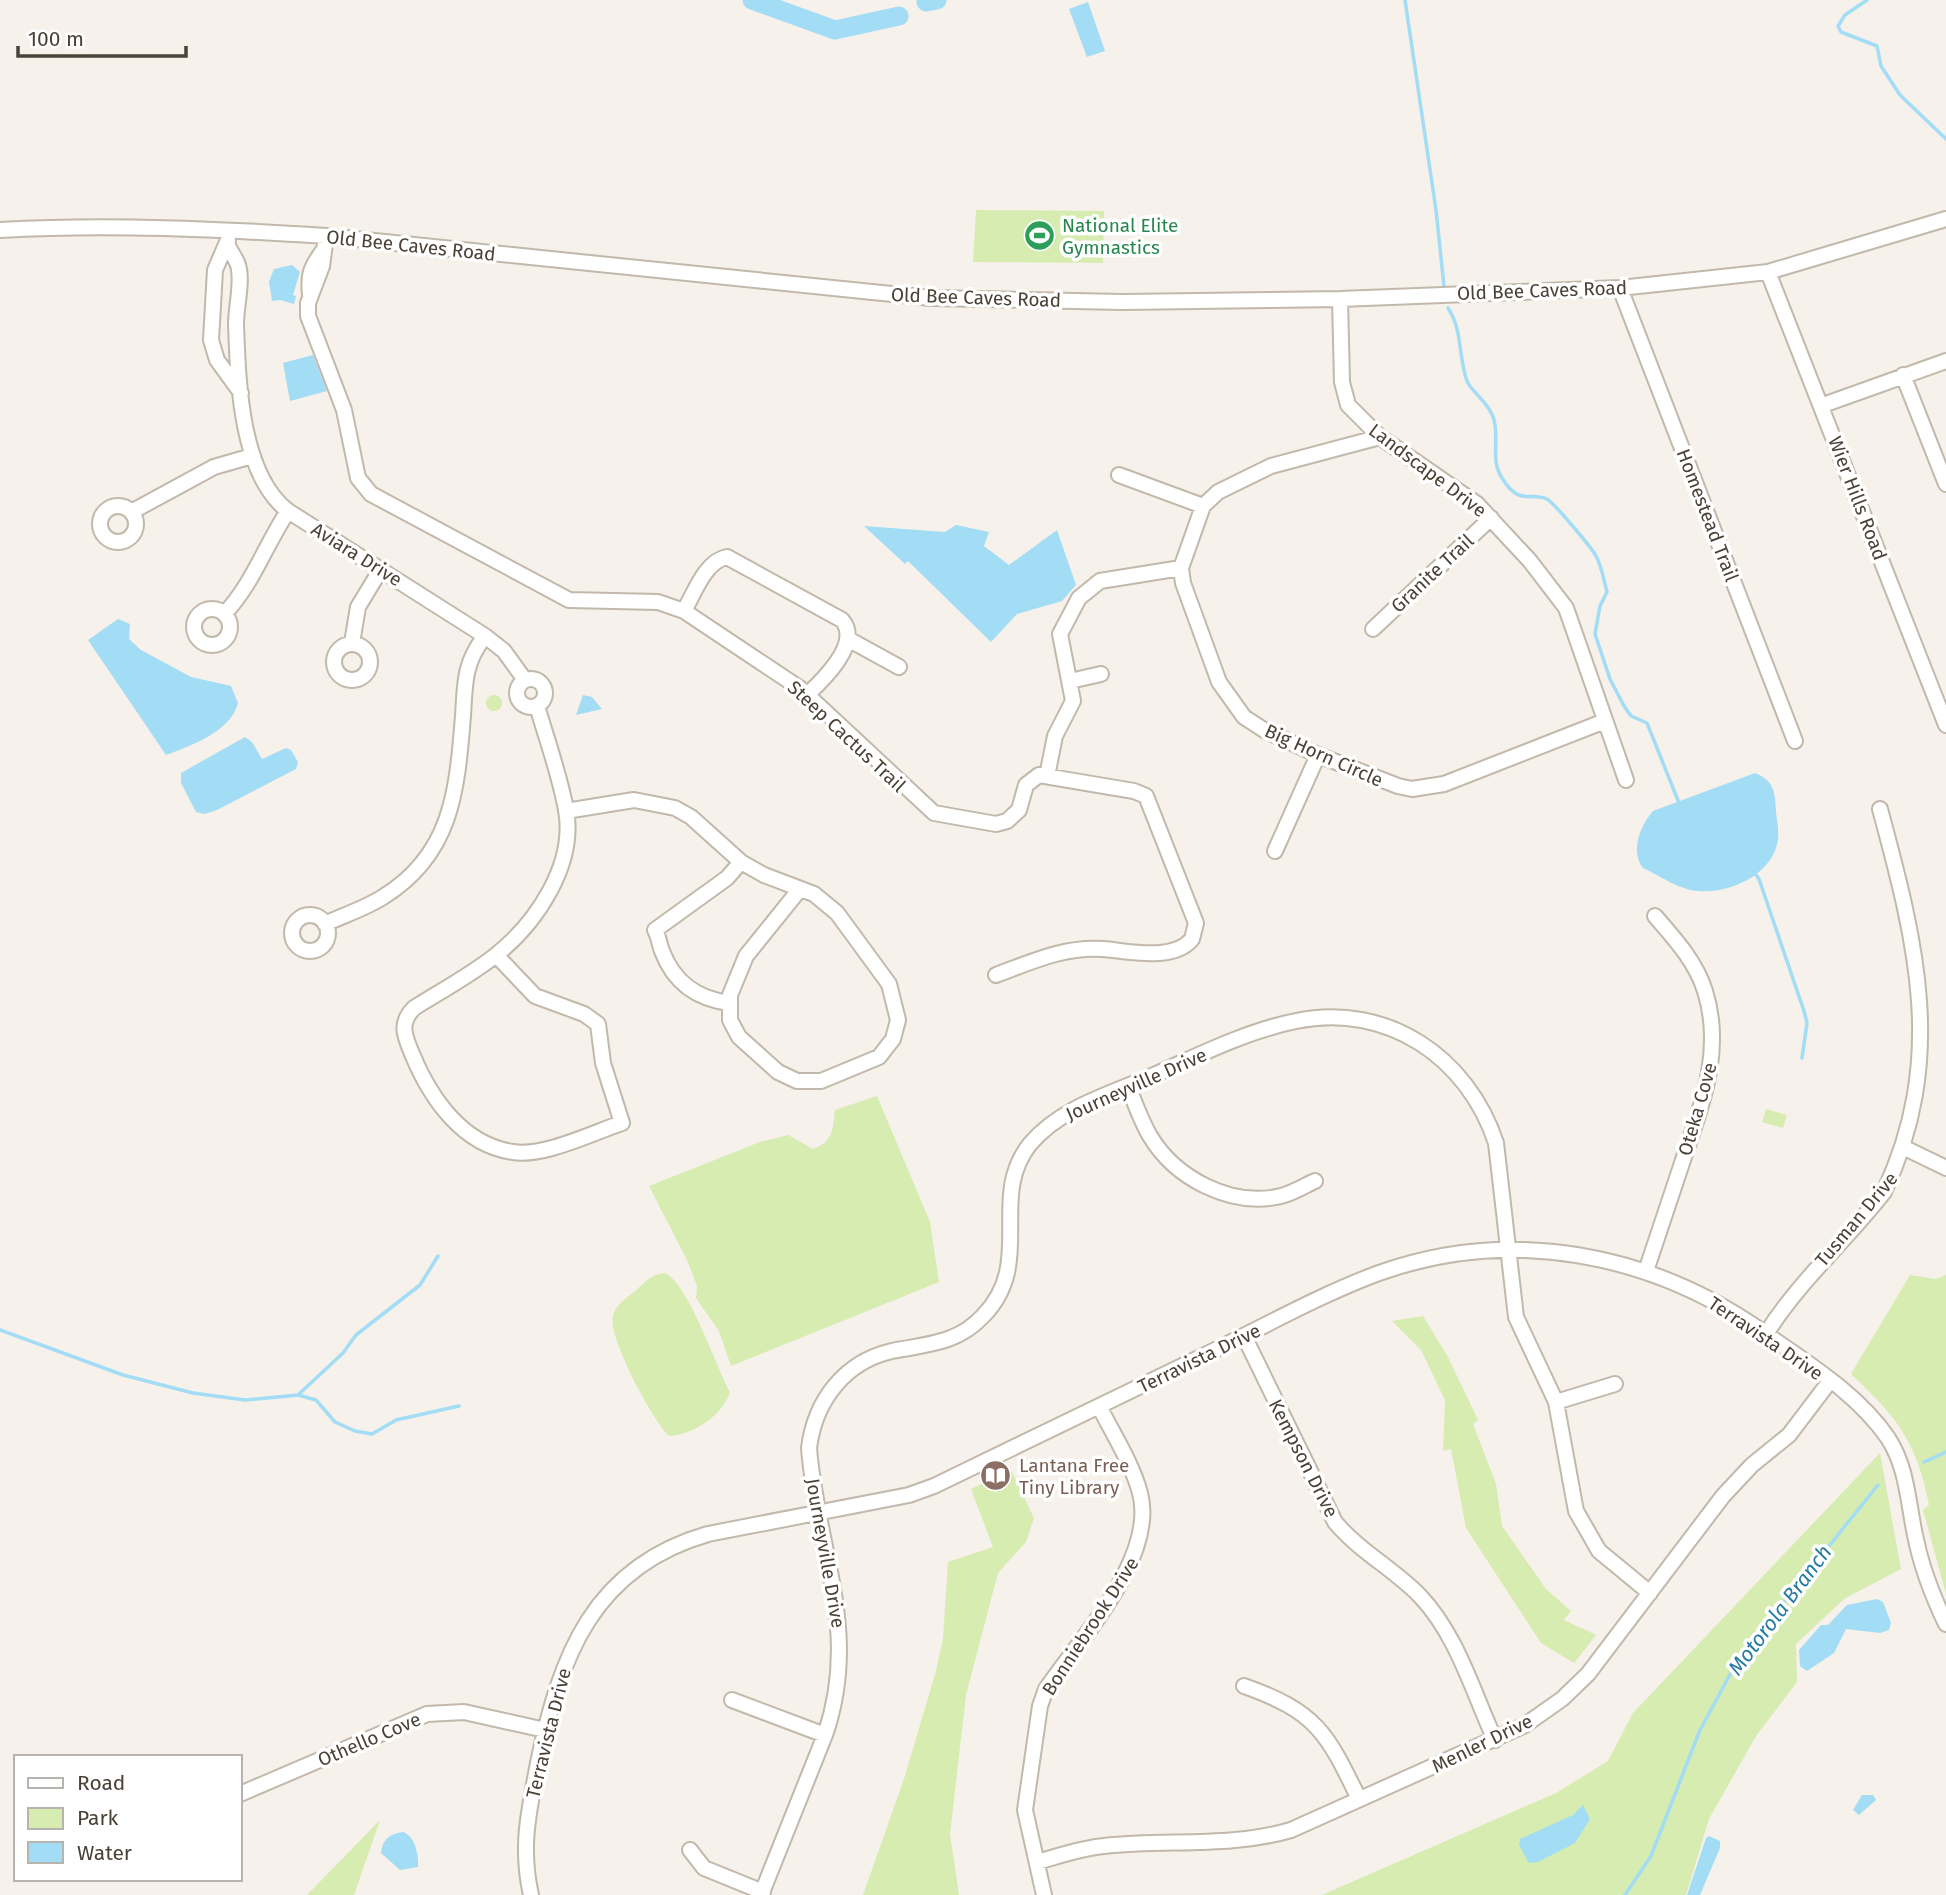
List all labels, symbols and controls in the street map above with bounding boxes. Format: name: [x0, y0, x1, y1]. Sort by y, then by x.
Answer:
scale bar: [18, 14, 186, 58]
text: 100 m: [28, 26, 84, 52]
place label: National Elite Gymnastics: [1062, 214, 1178, 259]
sports icon: National Elite Gymnastics: [1022, 219, 1056, 253]
street label: Old Bee Caves Road: [325, 225, 497, 266]
street label: Old Bee Caves Road: [1457, 276, 1627, 305]
street label: Old Bee Caves Road: [891, 283, 1061, 312]
street label: Landscape Drive: [1364, 419, 1491, 522]
street label: Wier Hills Road: [1823, 433, 1892, 563]
street label: Homestead Trail: [1672, 446, 1744, 585]
street label: Aviara Drive: [307, 518, 406, 591]
street label: Granite Trail: [1386, 529, 1479, 617]
street label: Steep Cactus Trail: [783, 676, 911, 797]
street label: Big Horn Circle: [1261, 719, 1386, 792]
street label: Journeyville Drive: [1062, 1043, 1210, 1126]
street label: Oteka Cove: [1673, 1060, 1722, 1158]
street label: Tusman Drive: [1810, 1167, 1903, 1271]
street label: Terravista Drive: [1704, 1292, 1827, 1385]
street label: Terravista Drive: [1134, 1319, 1264, 1398]
street label: Kempson Drive: [1264, 1395, 1343, 1521]
place label: Lantana Free Tiny Library: [1019, 1454, 1129, 1499]
library icon: Lantana Free Tiny Library: [979, 1459, 1013, 1493]
street label: Journeyville Drive: [801, 1476, 850, 1630]
water label: Motorola Branch: [1722, 1540, 1838, 1680]
street label: Bonniebrook Drive: [1037, 1553, 1144, 1700]
street label: Terravista Drive: [521, 1666, 576, 1801]
street label: Othello Cove: [314, 1707, 424, 1771]
street label: Menler Drive: [1428, 1709, 1536, 1778]
legend: [14, 1755, 242, 1881]
text: Road: [77, 1770, 125, 1796]
text: Park: [77, 1805, 119, 1831]
text: Water: [77, 1840, 132, 1866]

